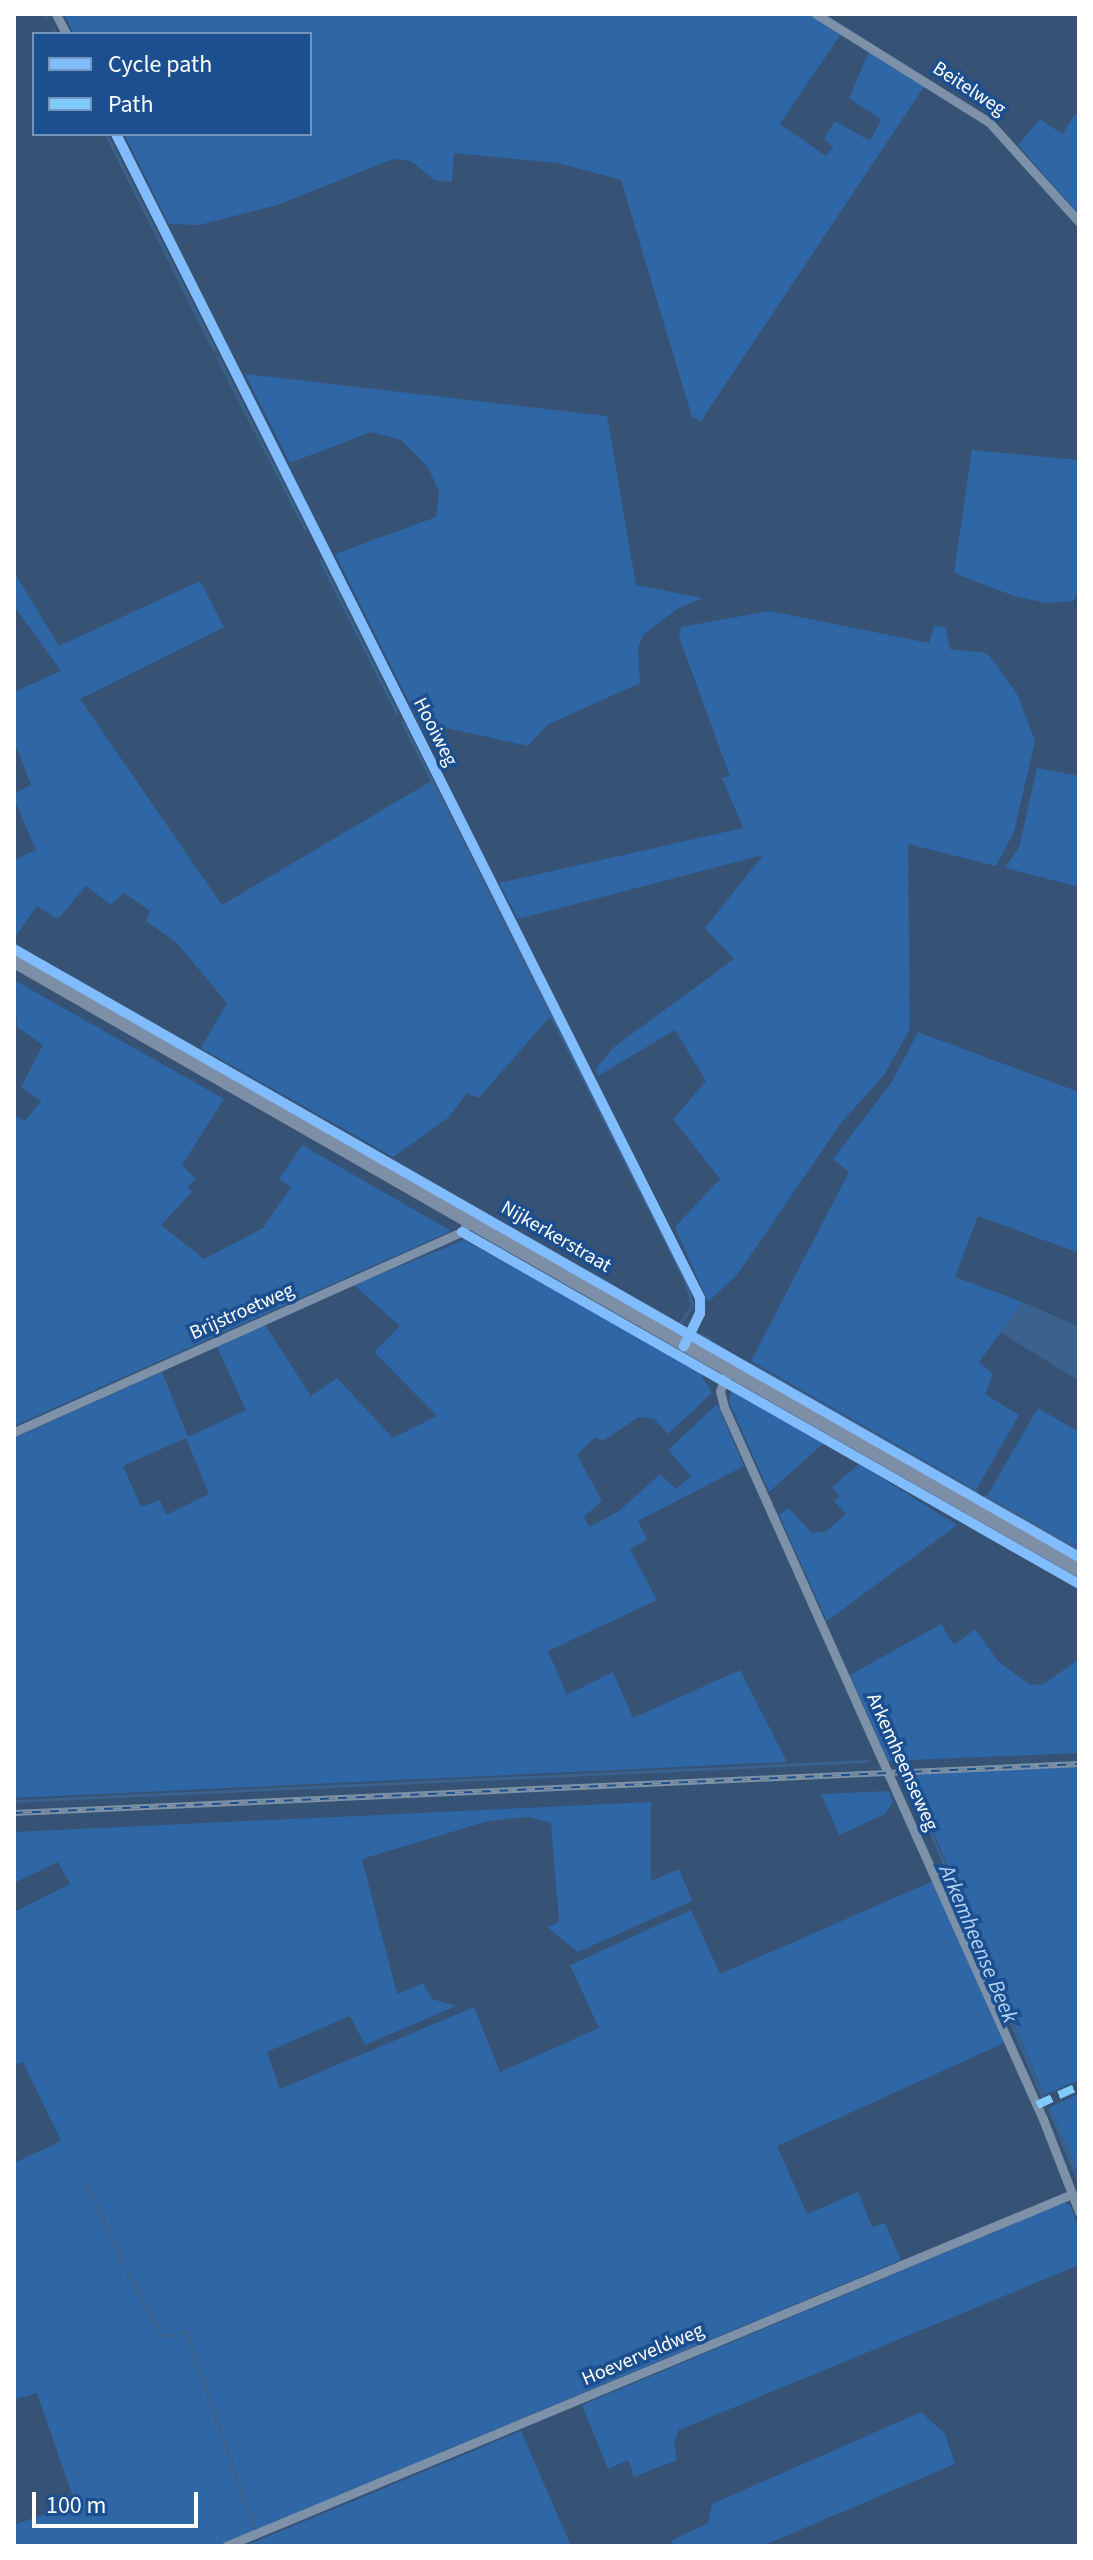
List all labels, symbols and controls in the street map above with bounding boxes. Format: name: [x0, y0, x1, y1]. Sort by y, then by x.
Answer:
legend: [32, 32, 312, 136]
text: Cycle path: [108, 47, 212, 82]
street label: Beitelweg: [928, 57, 1010, 121]
text: Path: [108, 87, 154, 122]
street label: Hooiweg: [408, 694, 462, 770]
street label: Nijkerkerstraat: [497, 1196, 615, 1278]
street label: Brijstroetweg: [186, 1278, 298, 1346]
street label: Arkemheenseweg: [861, 1690, 943, 1834]
water label: Arkemheense Beek: [933, 1861, 1023, 2027]
street label: Hoeverveldweg: [578, 2319, 708, 2391]
scale bar: [36, 2476, 202, 2526]
text: 100 m: [46, 2488, 106, 2523]

